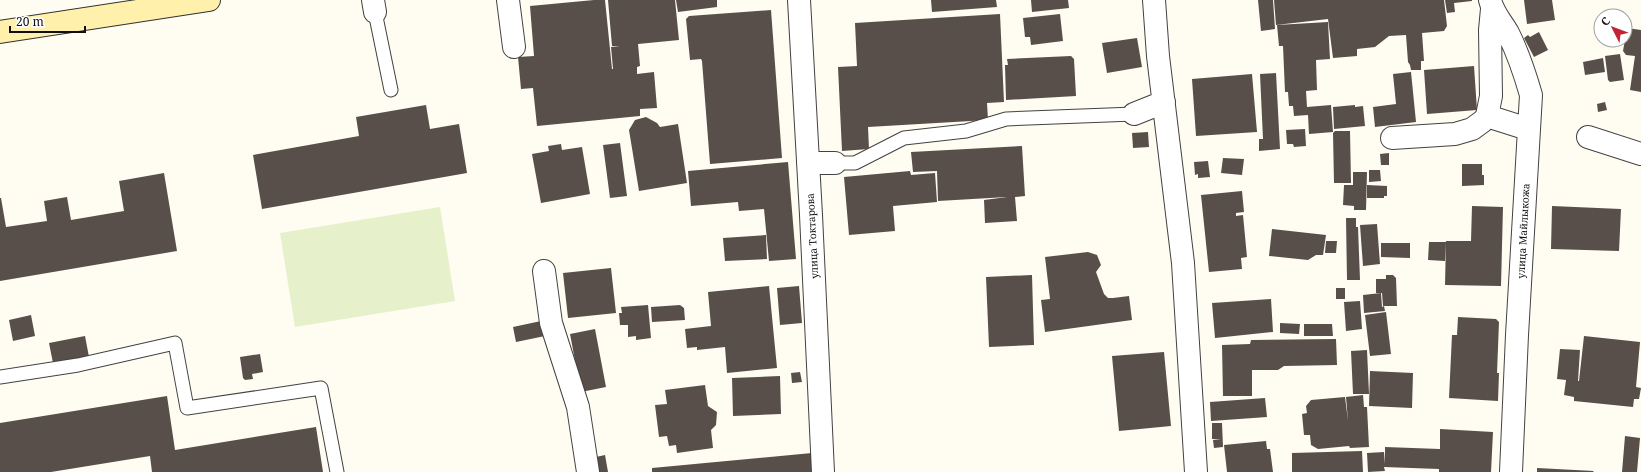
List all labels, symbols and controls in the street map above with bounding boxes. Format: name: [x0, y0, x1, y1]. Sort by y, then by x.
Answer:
scale bar: [10, 8, 85, 34]
north arrow: [1593, 8, 1633, 48]
text: 20 m: [16, 13, 44, 30]
text: С: [1597, 13, 1613, 29]
street label: улица Майлыкожа: [1514, 183, 1532, 279]
street label: улица Токтарова: [803, 193, 821, 279]

